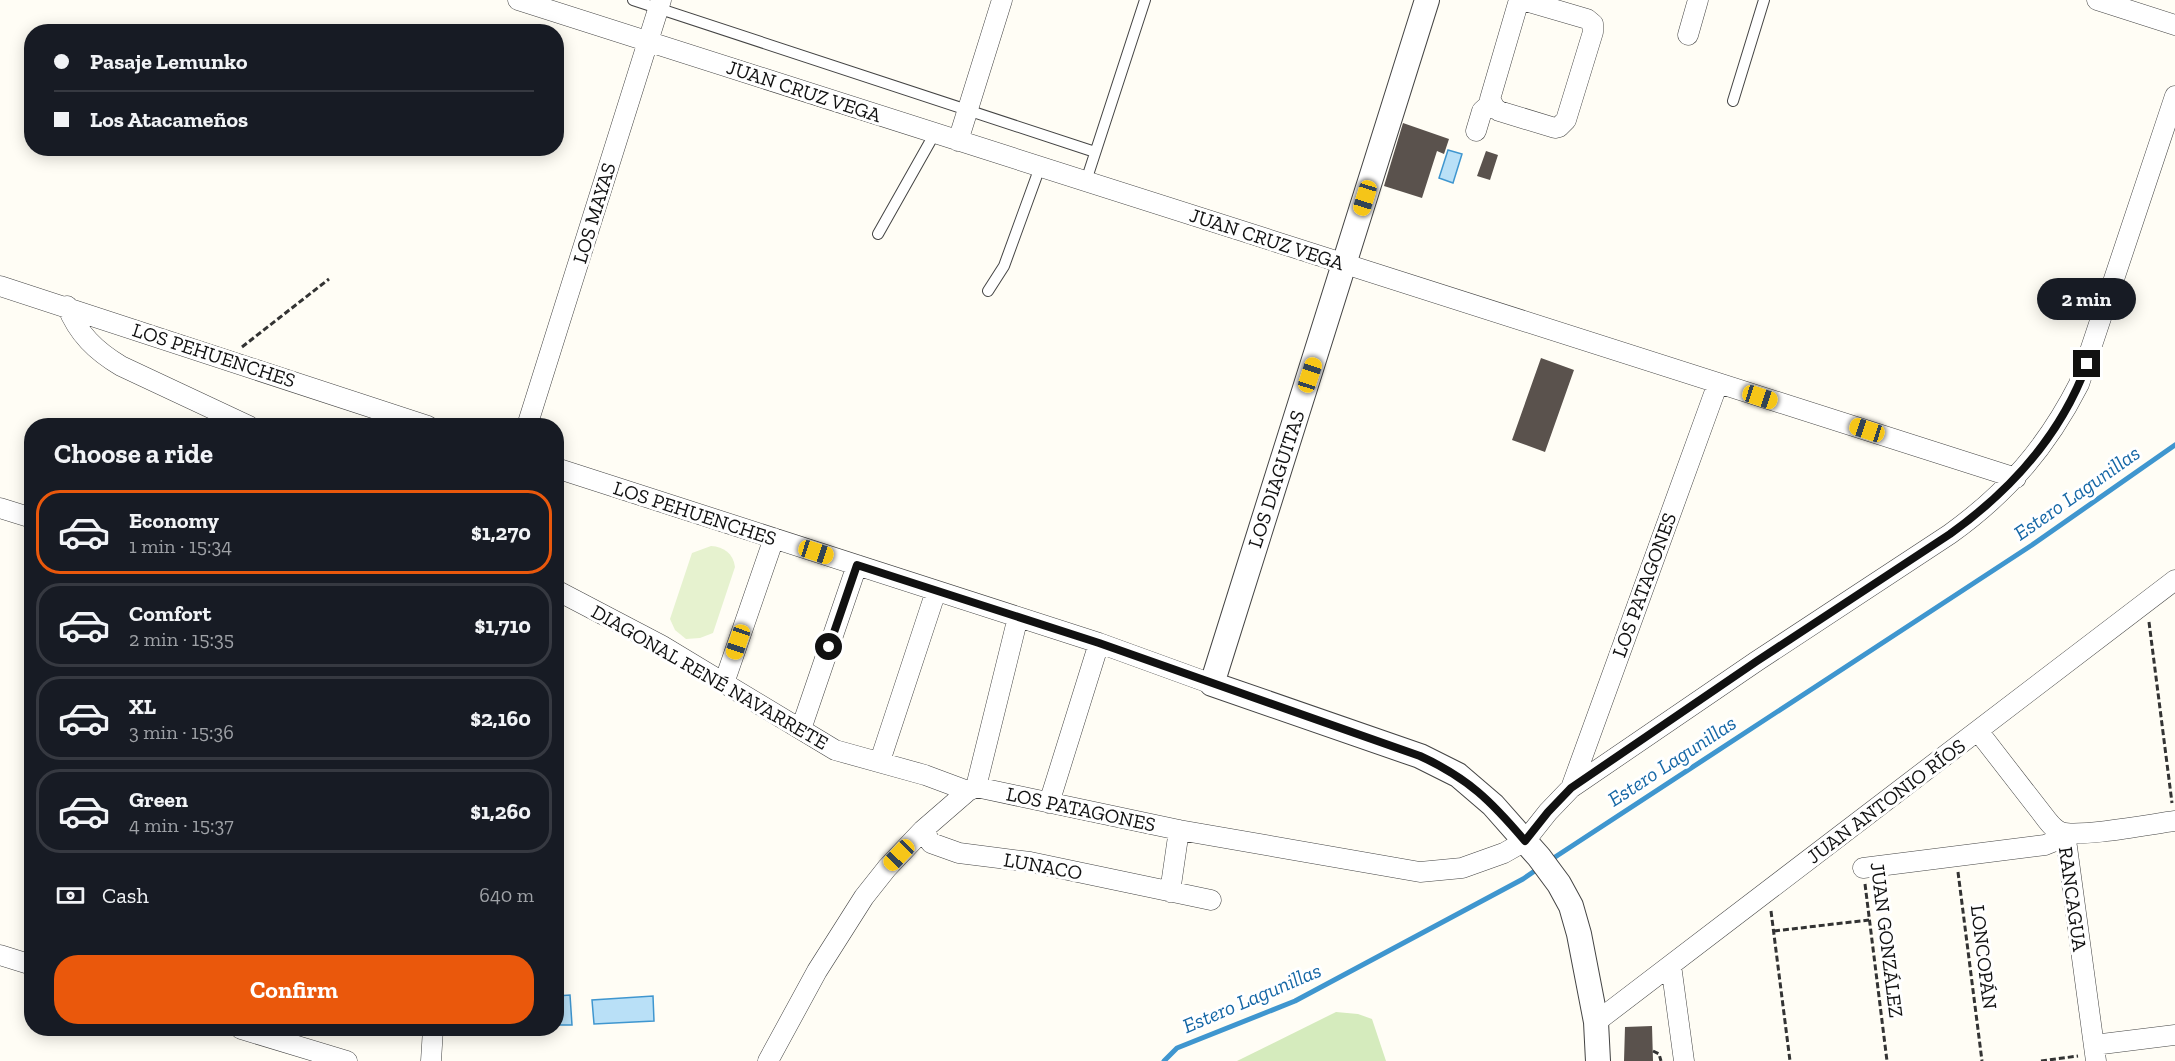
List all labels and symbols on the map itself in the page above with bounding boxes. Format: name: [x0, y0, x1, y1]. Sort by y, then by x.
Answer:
street label: JUAN CRUZ VEGA: [724, 55, 885, 128]
street label: LOS MAYAS: [567, 160, 621, 266]
car: [1351, 178, 1379, 218]
street label: JUAN CRUZ VEGA: [1187, 203, 1348, 276]
callout: 2 min: [2038, 277, 2136, 319]
street label: LOS PEHUENCHES: [129, 317, 299, 393]
route end: [2073, 350, 2100, 377]
car: [1296, 355, 1324, 395]
car: [1740, 383, 1780, 411]
street label: LOS DIAGUITAS: [1242, 407, 1310, 551]
car: [1847, 416, 1887, 444]
water label: Estero Lagunillas: [2009, 440, 2145, 545]
street label: LOS PEHUENCHES: [610, 475, 780, 551]
street label: LOS PATAGONES: [1607, 509, 1681, 661]
car: [796, 538, 836, 566]
street label: DIAGONAL RENÉ NAVARRETE: [587, 599, 833, 755]
car: [724, 622, 752, 662]
route start: [815, 633, 842, 660]
water label: Estero Lagunillas: [1603, 710, 1741, 811]
street label: JUAN ANTONIO RÍOS: [1802, 734, 1970, 868]
street label: LOS PATAGONES: [1004, 781, 1158, 837]
car: [880, 836, 918, 874]
street label: RANCAGUA: [2054, 845, 2092, 954]
street label: LUNACO: [1002, 847, 1084, 885]
street label: JUAN GONZÁLEZ: [1866, 861, 1908, 1019]
street label: LONCOPÁN: [1966, 903, 2002, 1011]
water label: Estero Lagunillas: [1179, 957, 1325, 1038]

